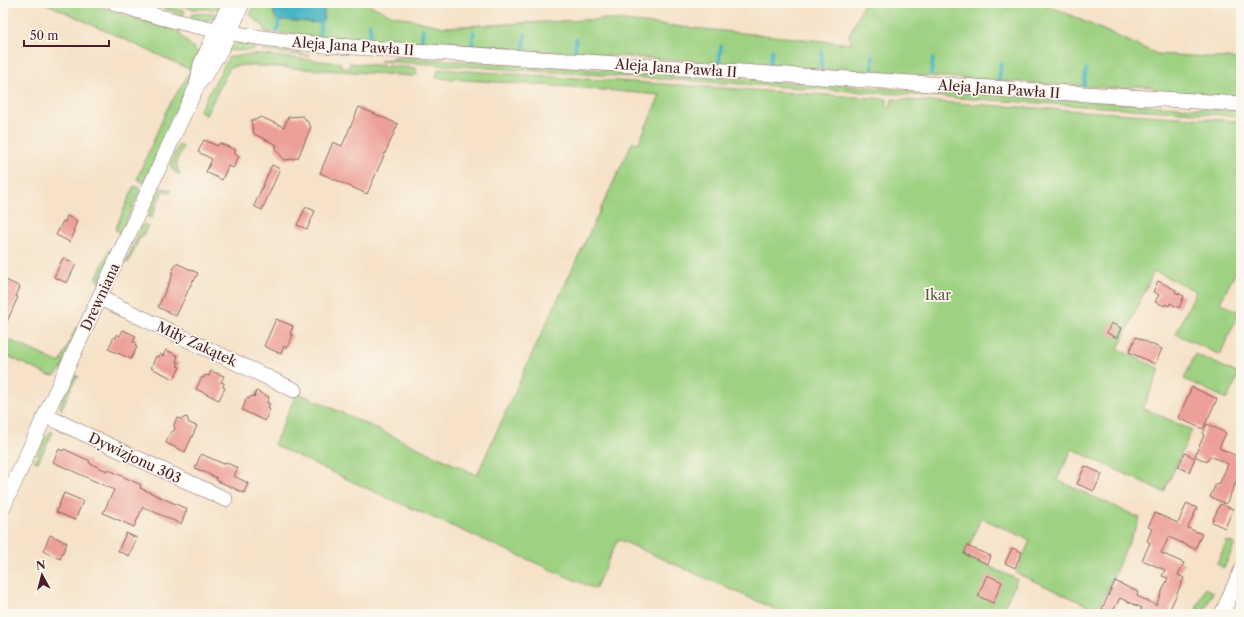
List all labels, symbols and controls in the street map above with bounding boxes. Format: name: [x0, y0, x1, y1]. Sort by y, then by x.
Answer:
scale bar: [24, 22, 109, 48]
text: 50 m: [30, 28, 59, 43]
street label: Aleja Jana Pawła II: [290, 33, 415, 59]
street label: Aleja Jana Pawła II: [613, 55, 738, 81]
street label: Aleja Jana Pawła II: [936, 76, 1061, 102]
street label: Drewniana: [76, 260, 124, 334]
park label: Ikar: [925, 286, 951, 304]
street label: Miły Zakątek: [154, 318, 241, 371]
street label: Dywizjonu 303: [86, 429, 184, 487]
north arrow: [22, 555, 62, 595]
text: N: [35, 557, 47, 573]

